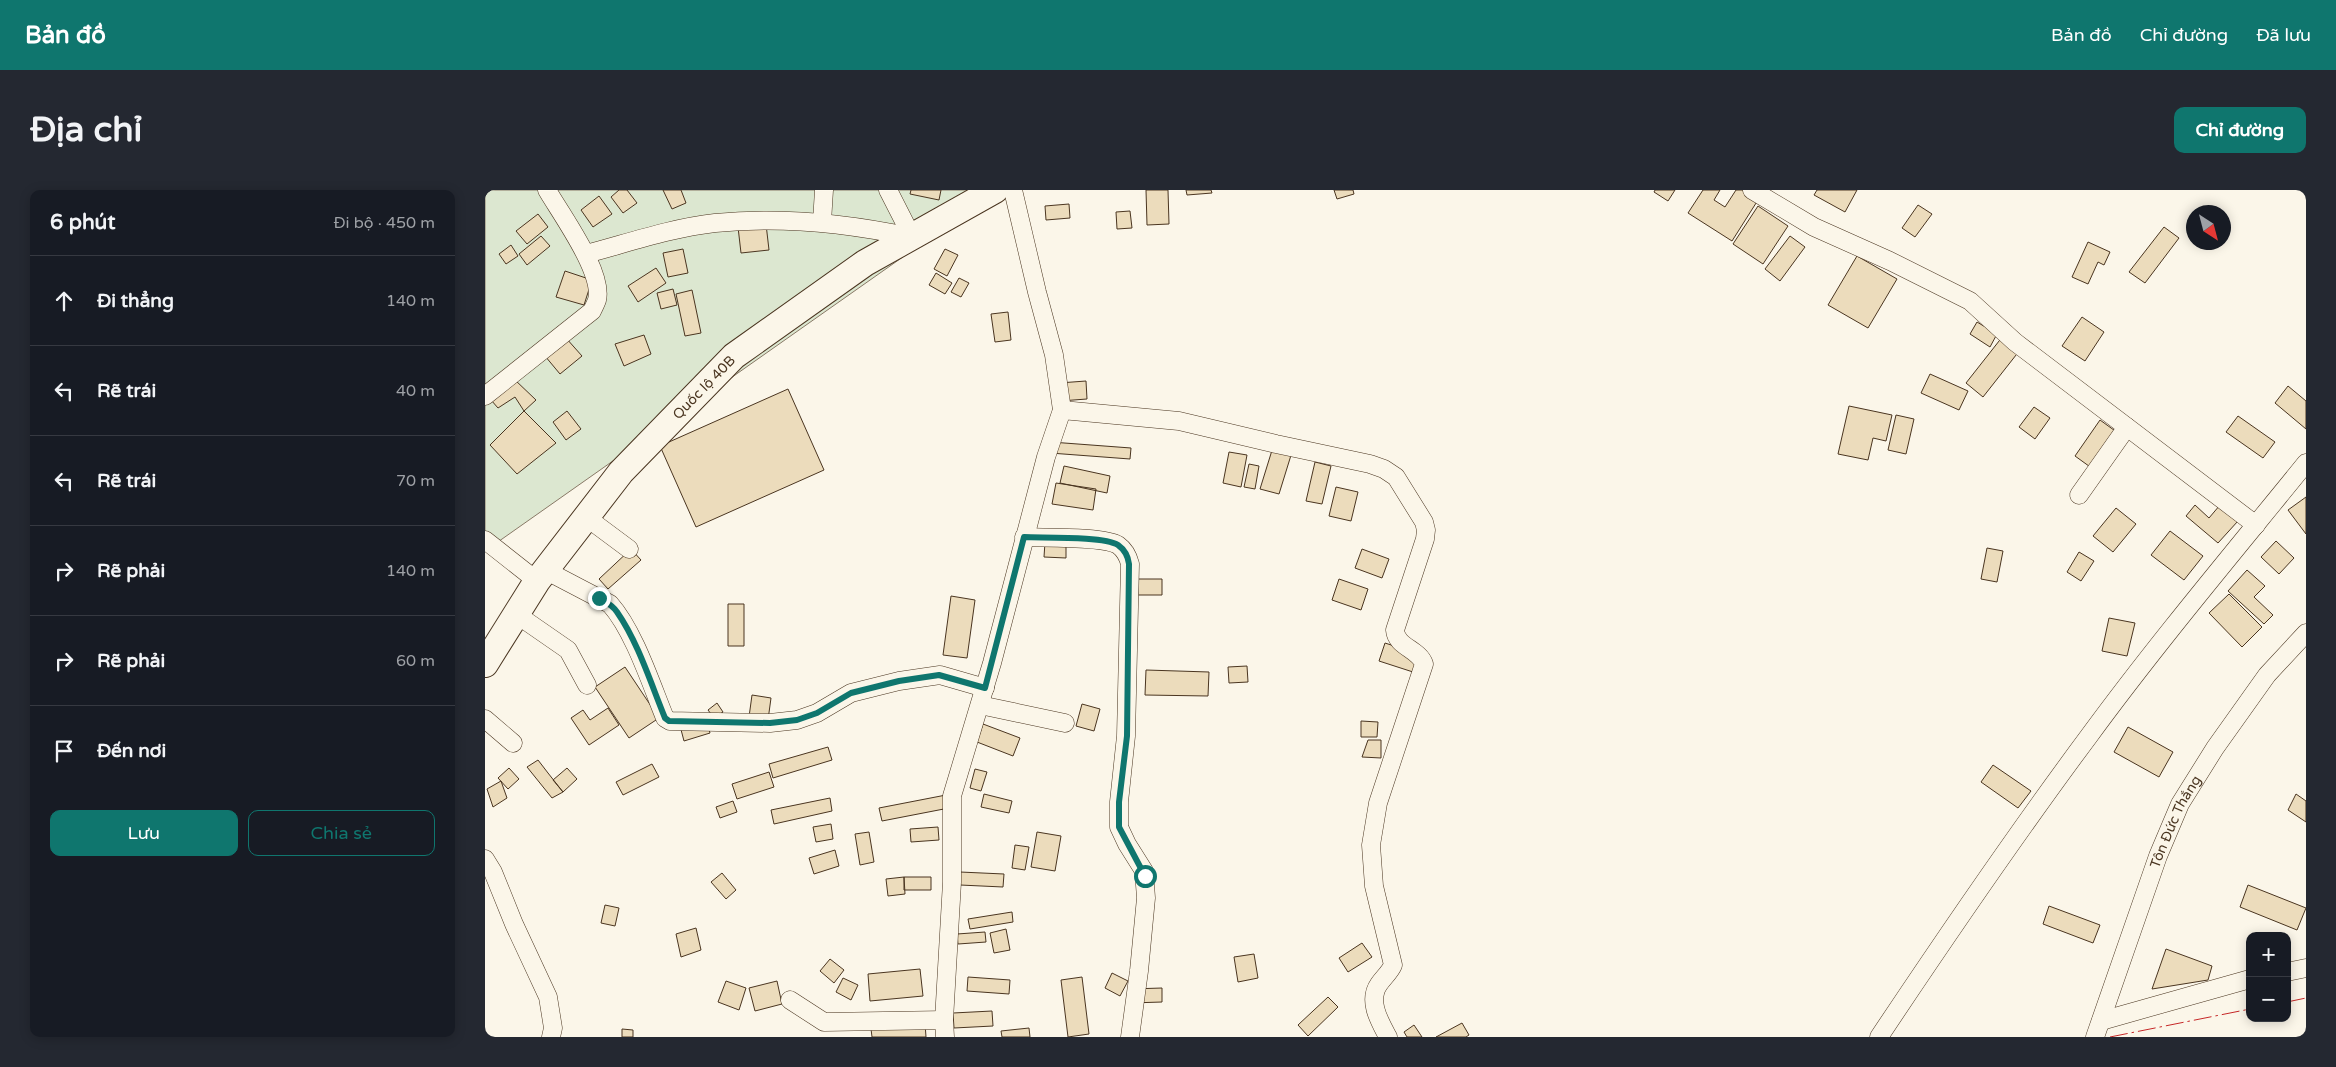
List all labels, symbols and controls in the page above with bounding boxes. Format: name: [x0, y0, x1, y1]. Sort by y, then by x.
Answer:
text: Bản đồ: [25, 21, 106, 50]
text: Bản đồ: [2051, 24, 2112, 46]
text: Chỉ đường: [2140, 24, 2228, 46]
text: Đã lưu: [2256, 24, 2311, 46]
button: Chỉ đường: [2174, 107, 2306, 153]
text: Địa chỉ: [30, 109, 142, 151]
north arrow: [2186, 205, 2231, 250]
text: 6 phút: [50, 210, 115, 235]
text: Đi bộ · 450 m: [334, 213, 435, 233]
icon: ahead: [50, 287, 78, 315]
text: Đi thẳng: [97, 290, 174, 312]
text: 140 m: [386, 291, 435, 311]
street label: Quốc lộ 40B: [669, 352, 738, 423]
icon: left: [50, 377, 78, 405]
text: Rẽ trái: [97, 380, 156, 402]
text: 40 m: [396, 381, 435, 401]
icon: left: [50, 467, 78, 495]
text: Rẽ trái: [97, 470, 156, 492]
text: 70 m: [396, 471, 435, 491]
icon: right: [50, 557, 78, 585]
text: Rẽ phải: [97, 560, 165, 582]
text: 140 m: [386, 561, 435, 581]
route end: [588, 587, 611, 610]
icon: right: [50, 647, 78, 675]
text: Rẽ phải: [97, 650, 165, 672]
text: 60 m: [396, 651, 435, 671]
icon: arrive: [50, 737, 78, 765]
text: Đến nơi: [97, 740, 166, 762]
street label: Tôn Đức Thắng: [2146, 772, 2204, 870]
button: Lưu: [50, 810, 238, 856]
button: Chia sẻ: [248, 810, 435, 856]
route start: [1134, 865, 1157, 888]
map controls: [2246, 932, 2291, 1022]
button: +: [2246, 932, 2291, 977]
button: −: [2246, 977, 2291, 1022]

